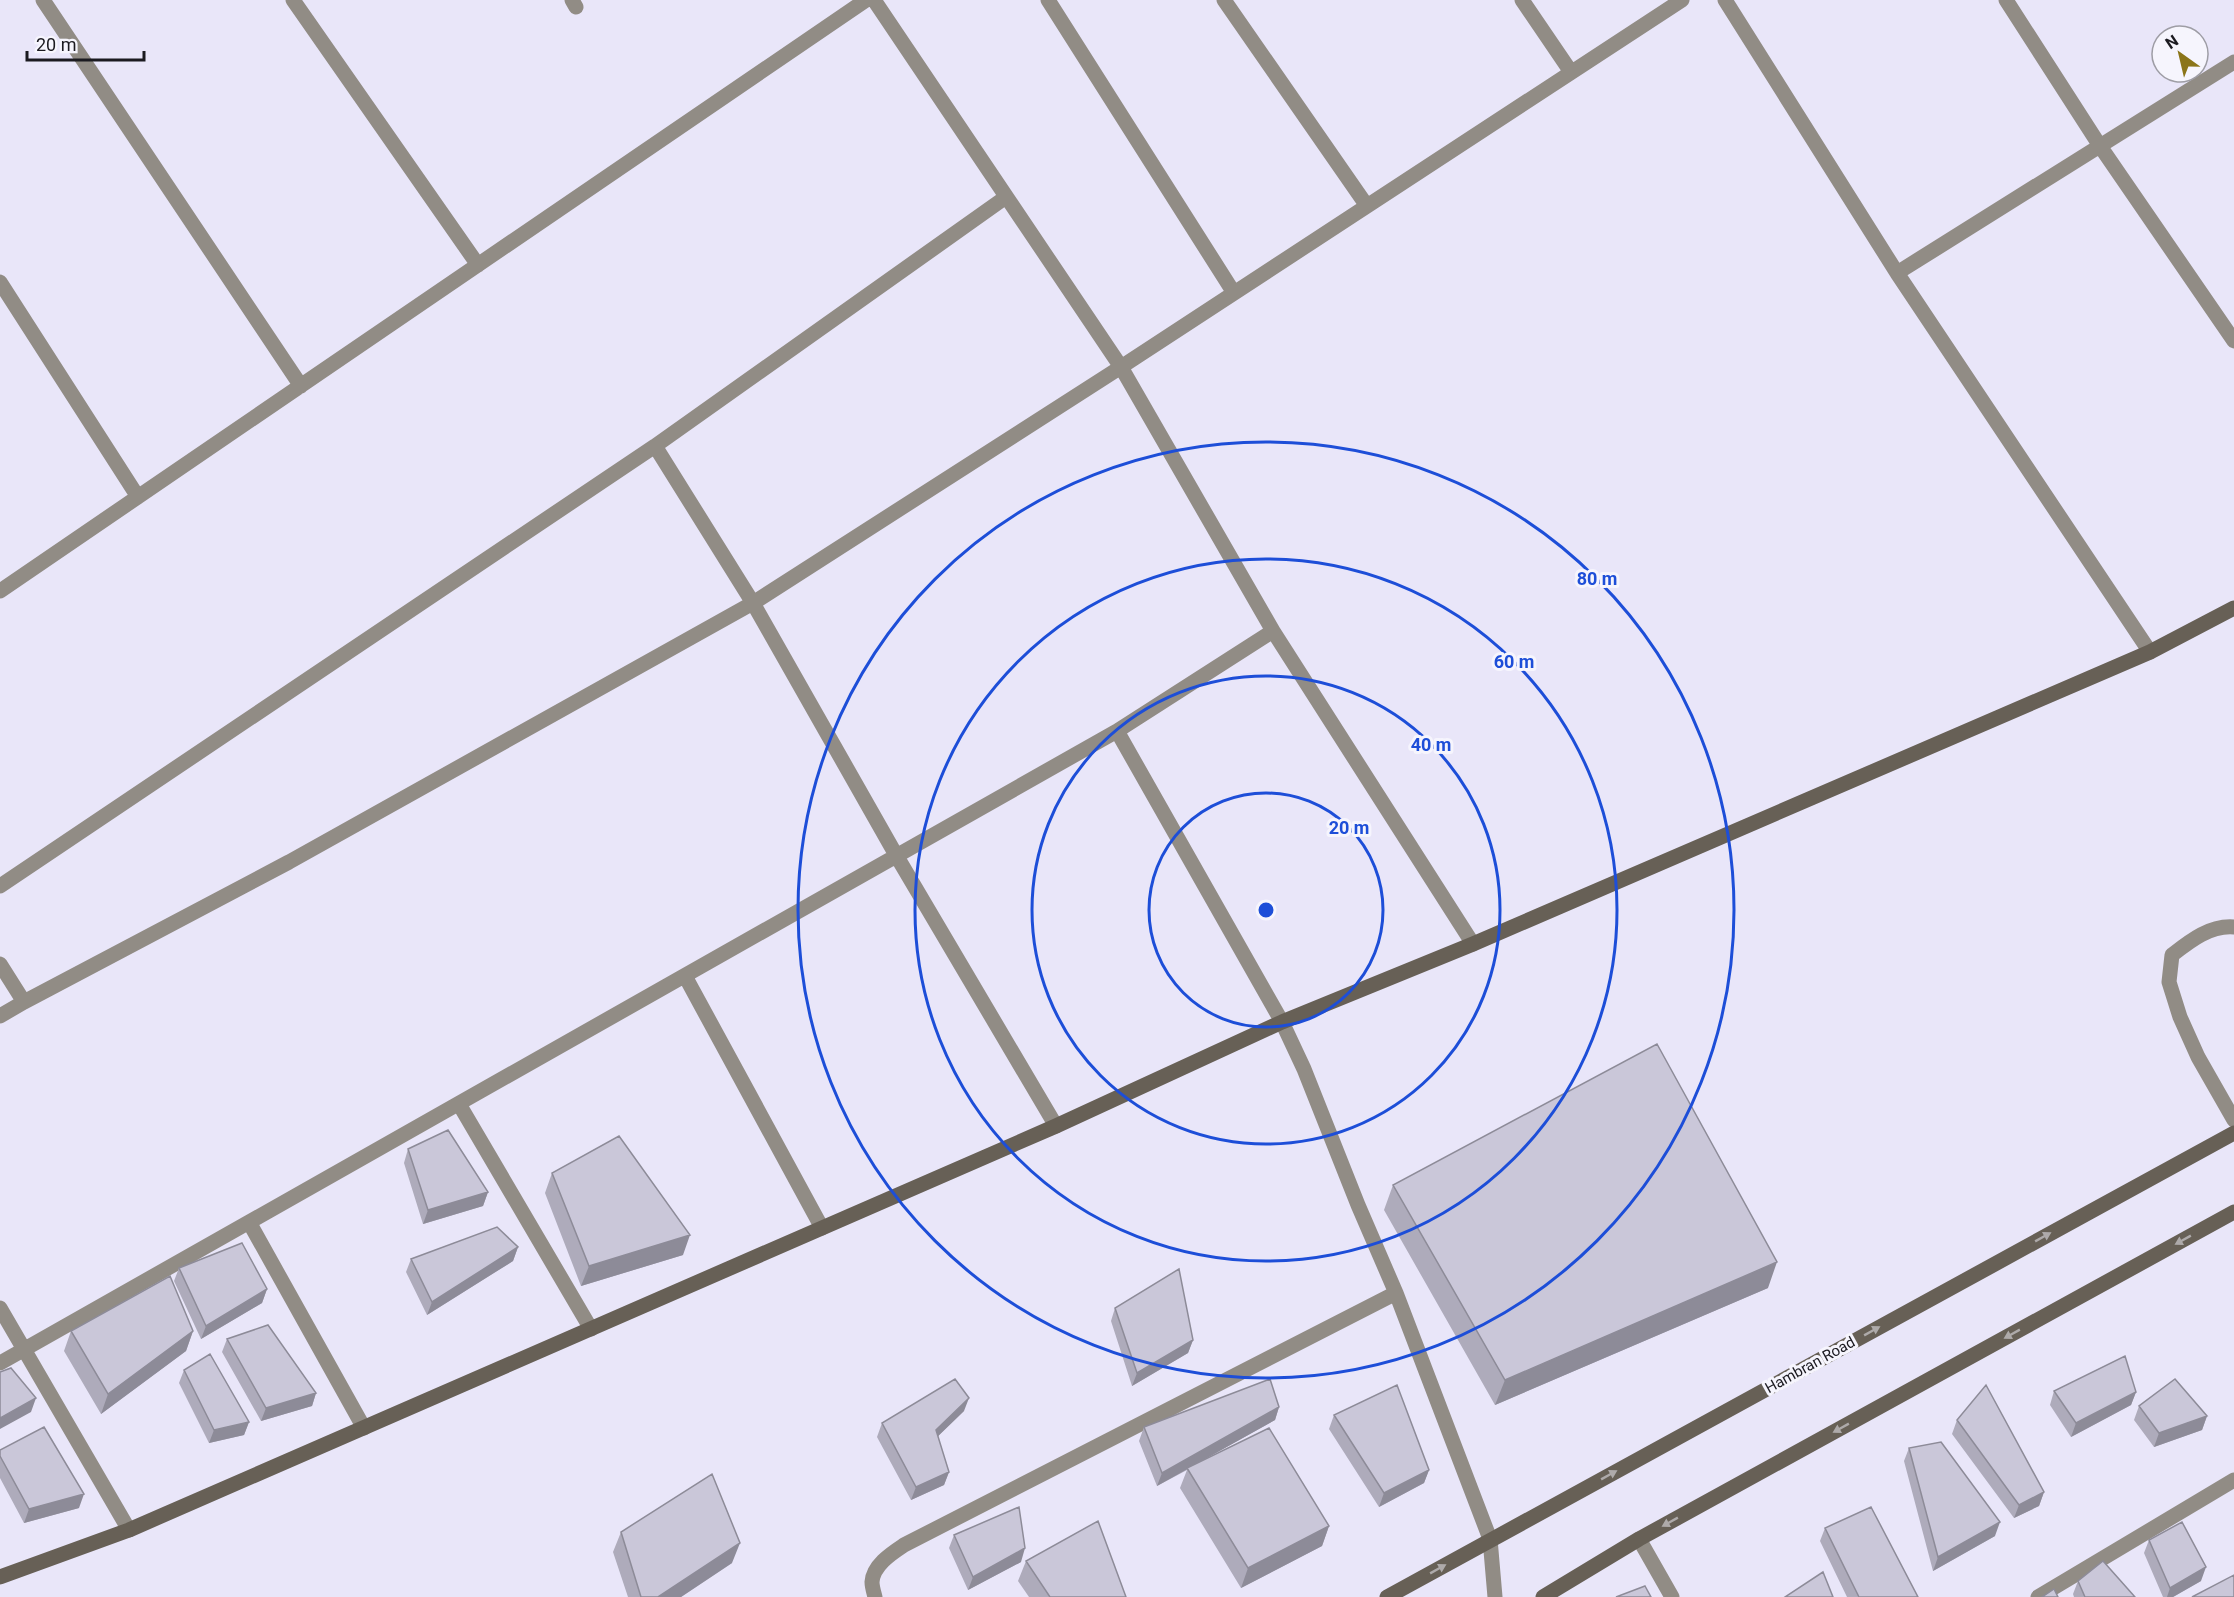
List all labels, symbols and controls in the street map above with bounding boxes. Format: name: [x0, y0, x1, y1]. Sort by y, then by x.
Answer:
scale bar: [27, 24, 144, 62]
north arrow: [2150, 24, 2210, 84]
text: N: [2162, 31, 2182, 53]
text: 20 m: [36, 34, 76, 55]
text: 80 m: [1577, 568, 1617, 589]
text: 60 m: [1494, 651, 1534, 672]
text: 40 m: [1411, 734, 1451, 755]
text: 20 m: [1329, 817, 1369, 838]
centre of rings: [1256, 900, 1276, 920]
one-way arrow: [2035, 1232, 2051, 1243]
one-way arrow: [2174, 1235, 2191, 1245]
one-way arrow: [1864, 1326, 1881, 1336]
one-way arrow: [2003, 1329, 2020, 1339]
street label: Hambran Road: [1762, 1333, 1858, 1397]
one-way arrow: [1832, 1423, 1849, 1433]
one-way arrow: [1601, 1470, 1618, 1480]
one-way arrow: [1661, 1517, 1678, 1527]
one-way arrow: [1430, 1563, 1446, 1574]

